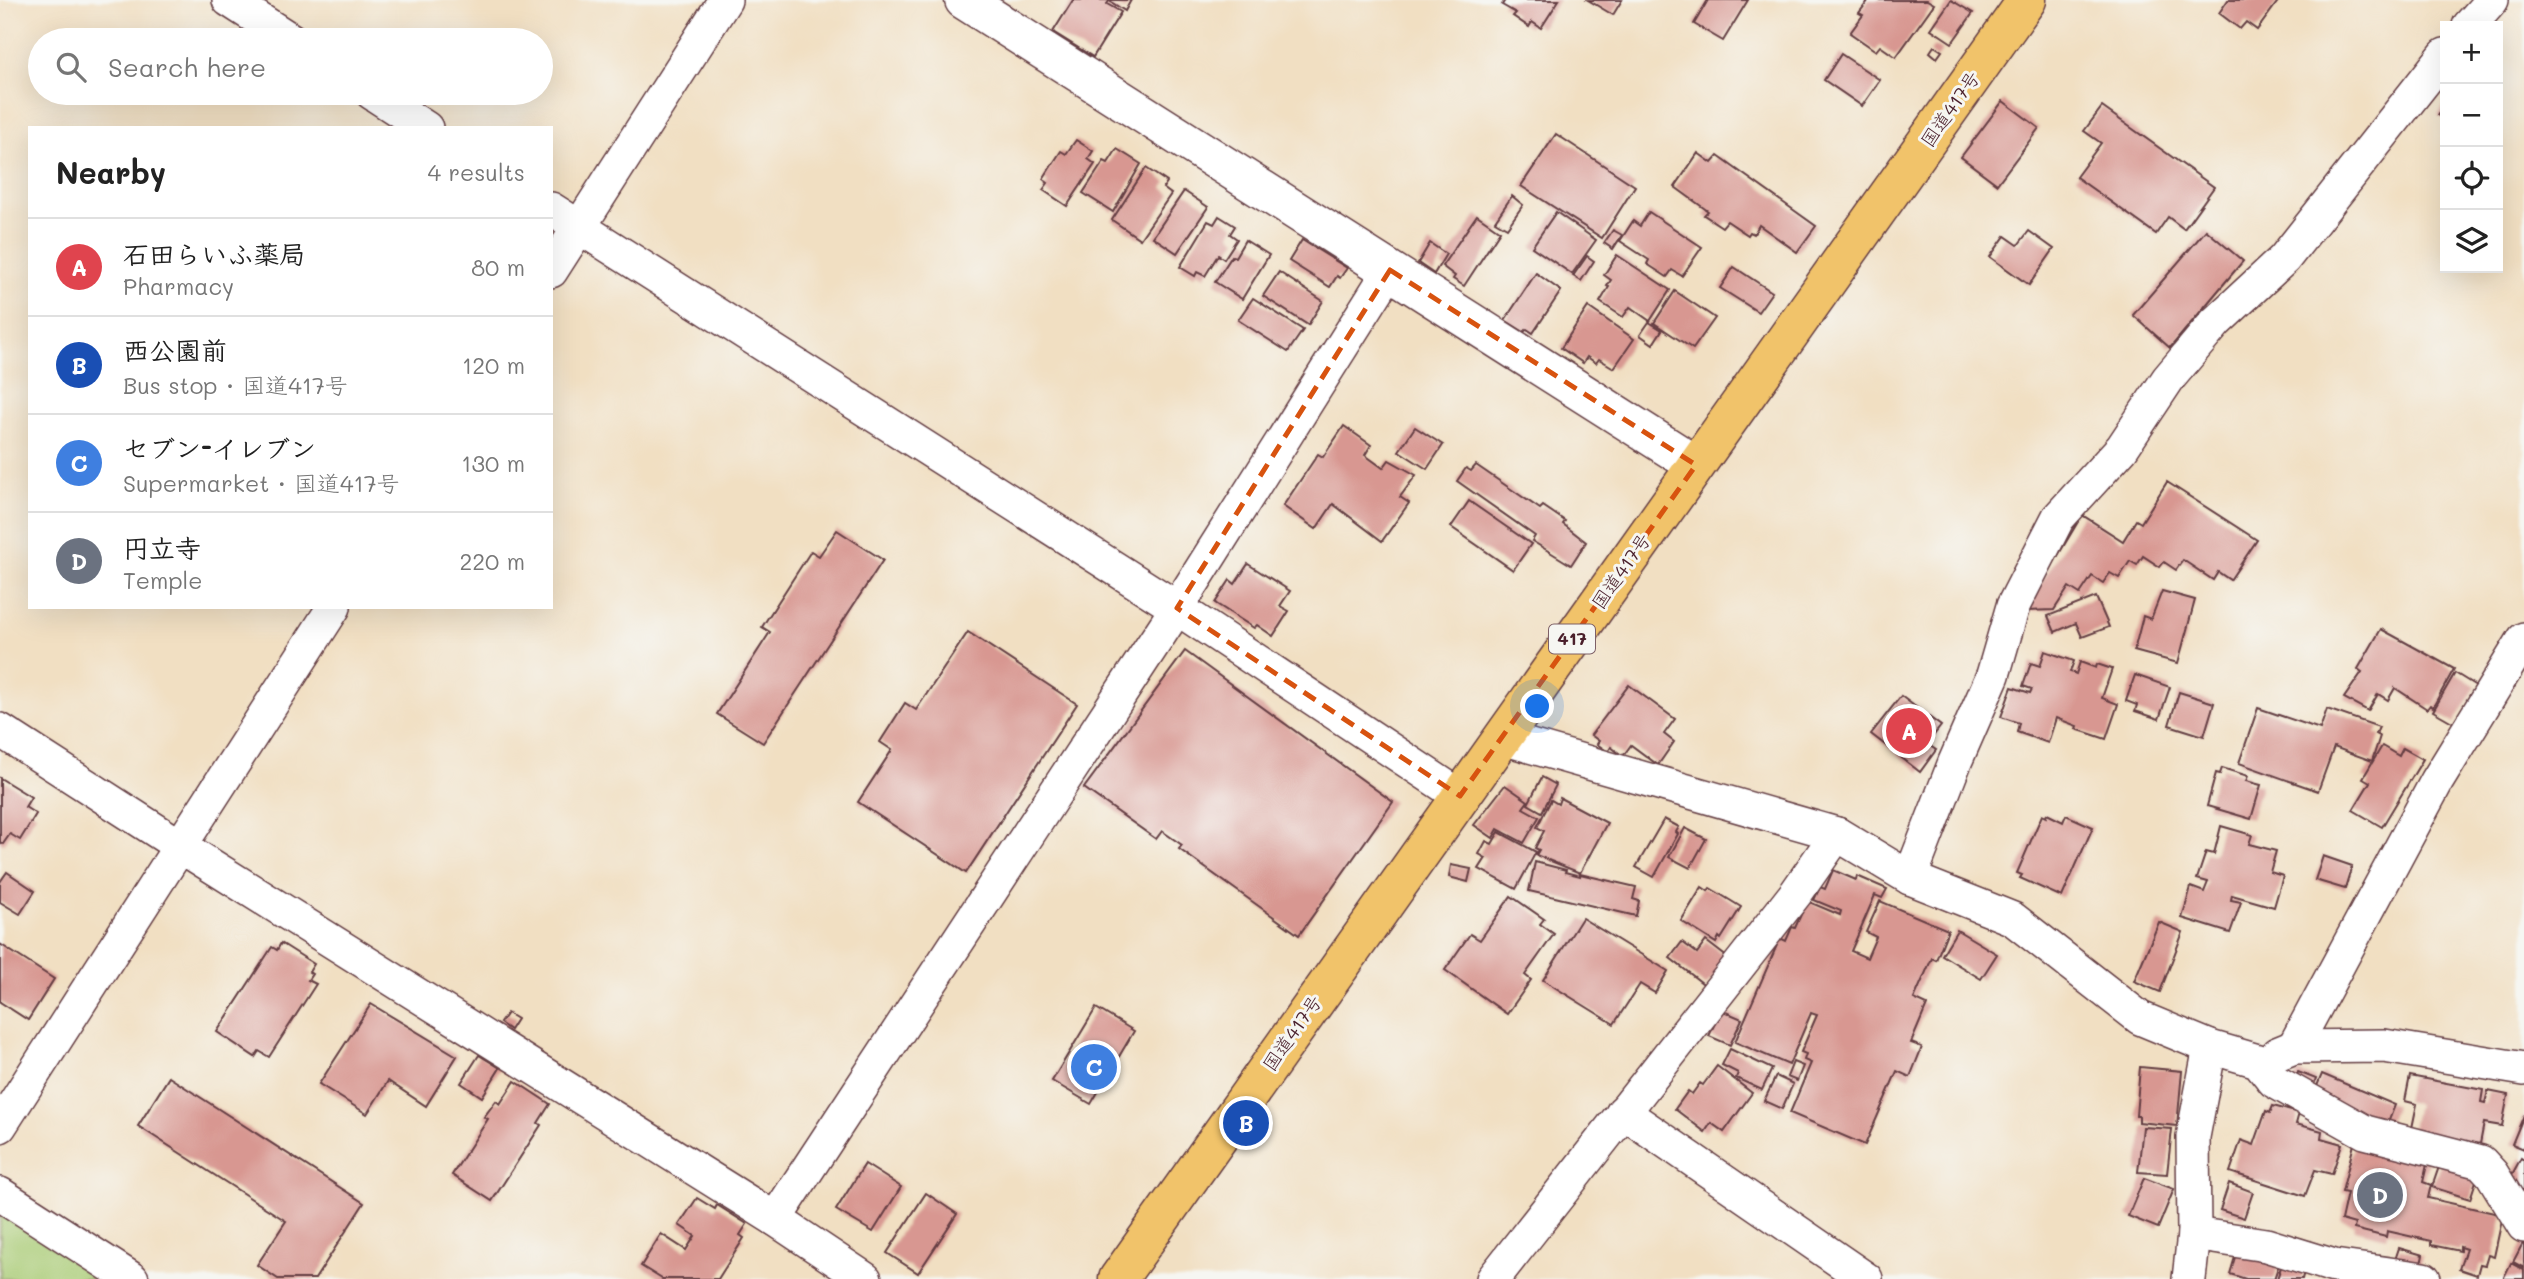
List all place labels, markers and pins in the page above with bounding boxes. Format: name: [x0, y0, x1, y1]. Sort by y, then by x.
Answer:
pin: A: [1886, 705, 1932, 757]
pin: C: [1071, 1041, 1117, 1093]
pin: B: [1223, 1097, 1269, 1149]
pin: D: [2357, 1169, 2403, 1221]

